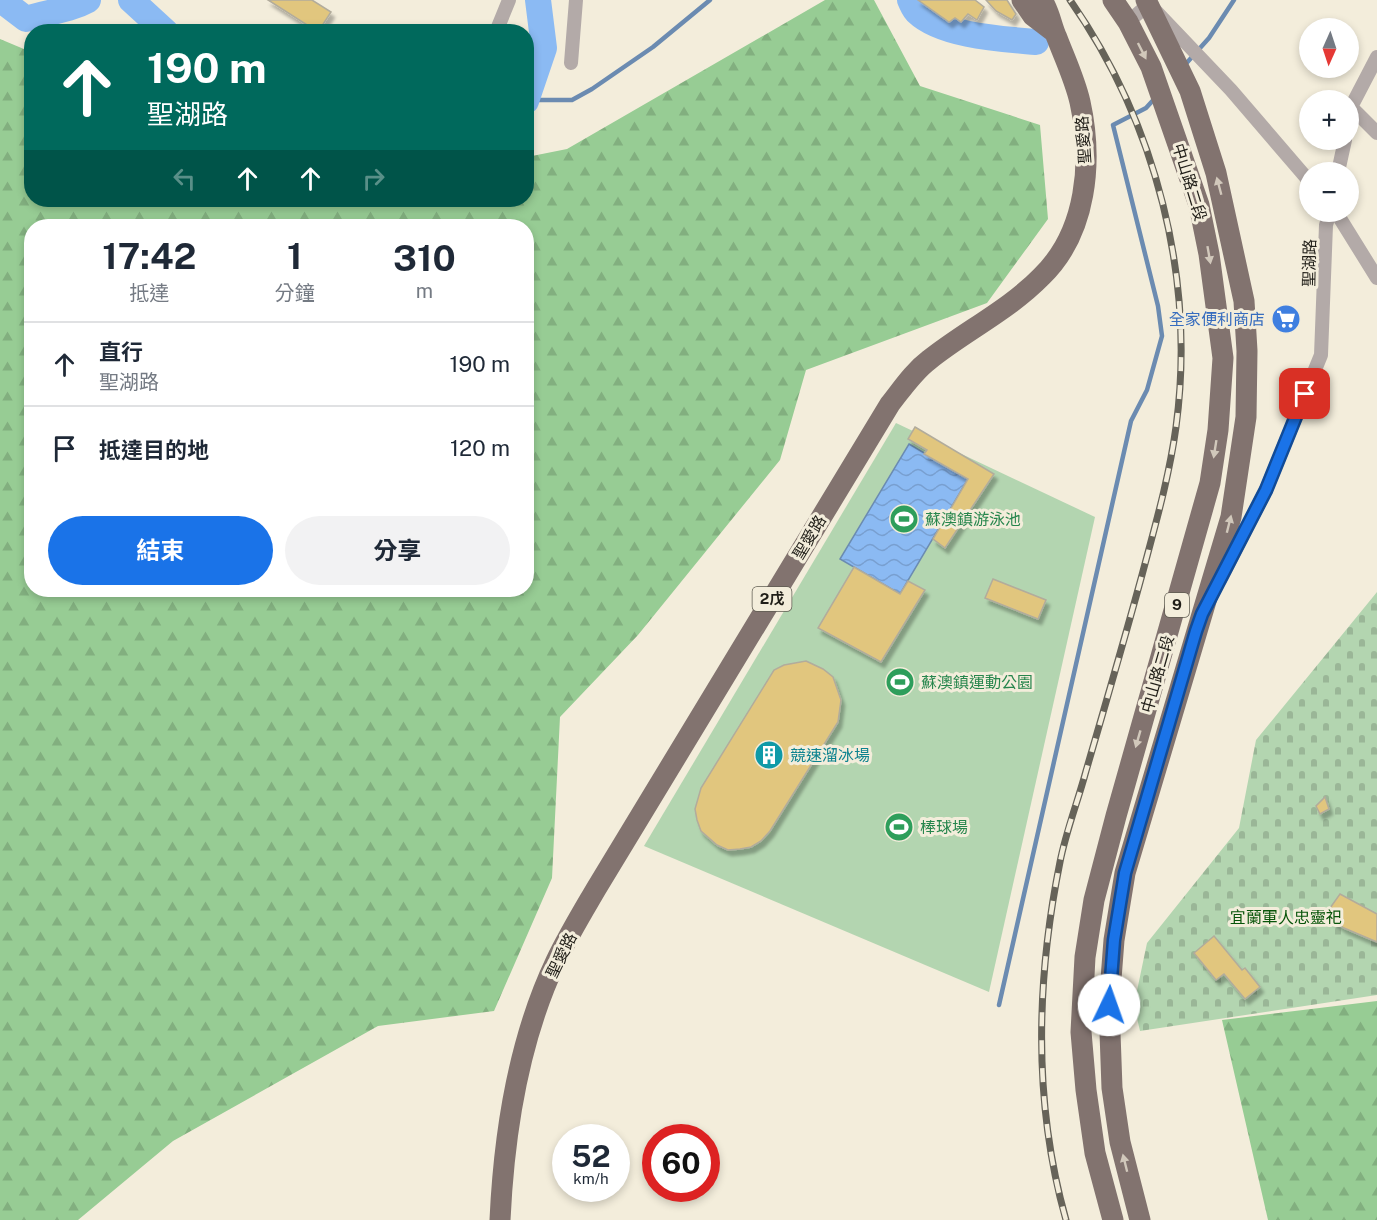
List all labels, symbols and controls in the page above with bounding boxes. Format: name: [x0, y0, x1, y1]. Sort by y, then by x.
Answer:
north arrow: [1299, 18, 1359, 78]
map controls: [1299, 18, 1359, 222]
one-way arrow: [1137, 42, 1147, 59]
text: 190 m: [147, 43, 267, 92]
icon: ahead: [48, 48, 126, 126]
button: +: [1299, 90, 1359, 150]
text: 聖湖路: [147, 98, 228, 130]
street label: 聖愛路: [1072, 115, 1095, 165]
street label: 中山路二段: [1169, 141, 1210, 223]
icon: left: [168, 162, 201, 195]
icon: ahead: [231, 162, 264, 195]
icon: ahead: [294, 162, 327, 195]
icon: right: [357, 162, 390, 195]
button: −: [1299, 162, 1359, 222]
one-way arrow: [1214, 177, 1224, 195]
text: 17:42: [102, 235, 196, 277]
text: 1: [287, 235, 302, 277]
text: 310: [393, 237, 456, 279]
street label: 聖湖路: [1300, 239, 1319, 287]
one-way arrow: [1205, 246, 1214, 265]
text: m: [416, 279, 433, 303]
text: 抵達: [129, 281, 169, 305]
text: 分鐘: [275, 281, 315, 305]
supermarket icon: 全家便利商店: [1270, 303, 1302, 335]
place label: 全家便利商店: [1169, 310, 1265, 329]
text: 直行: [99, 339, 143, 365]
icon: ahead: [48, 348, 81, 381]
text: 190 m: [450, 351, 510, 377]
pin: [1279, 368, 1330, 419]
text: 聖湖路: [99, 370, 159, 394]
icon: arrive: [1288, 377, 1321, 410]
icon: arrive: [48, 432, 81, 465]
text: 120 m: [450, 435, 510, 461]
text: 抵達目的地: [99, 437, 209, 463]
one-way arrow: [1211, 440, 1220, 459]
sports icon: 蘇澳鎮游泳池: [888, 503, 920, 535]
place label: 蘇澳鎮游泳池: [925, 510, 1021, 529]
street label: 聖愛路: [789, 512, 830, 563]
one-way arrow: [1224, 515, 1234, 533]
button: 結束: [48, 516, 273, 585]
button: 分享: [285, 516, 510, 585]
road number: 2戊: [752, 587, 792, 611]
road number: 9: [1165, 593, 1189, 617]
street label: 中山路二段: [1137, 633, 1178, 715]
sports icon: 蘇澳鎮運動公園: [884, 666, 916, 698]
place label: 蘇澳鎮運動公園: [921, 673, 1033, 692]
one-way arrow: [1133, 730, 1142, 748]
building icon: 競速溜冰場: [753, 739, 785, 771]
place label: 競速溜冰場: [790, 746, 870, 765]
sports icon: 棒球場: [883, 811, 915, 843]
place label: 棒球場: [920, 818, 968, 837]
park label: 宜蘭軍人忠靈祀: [1230, 908, 1342, 927]
street label: 聖愛路: [542, 929, 581, 981]
position arrow: [1077, 973, 1141, 1037]
speed limit sign: 60: [642, 1124, 720, 1202]
text: 52: [571, 1138, 611, 1174]
one-way arrow: [1120, 1154, 1130, 1173]
text: km/h: [573, 1170, 609, 1187]

